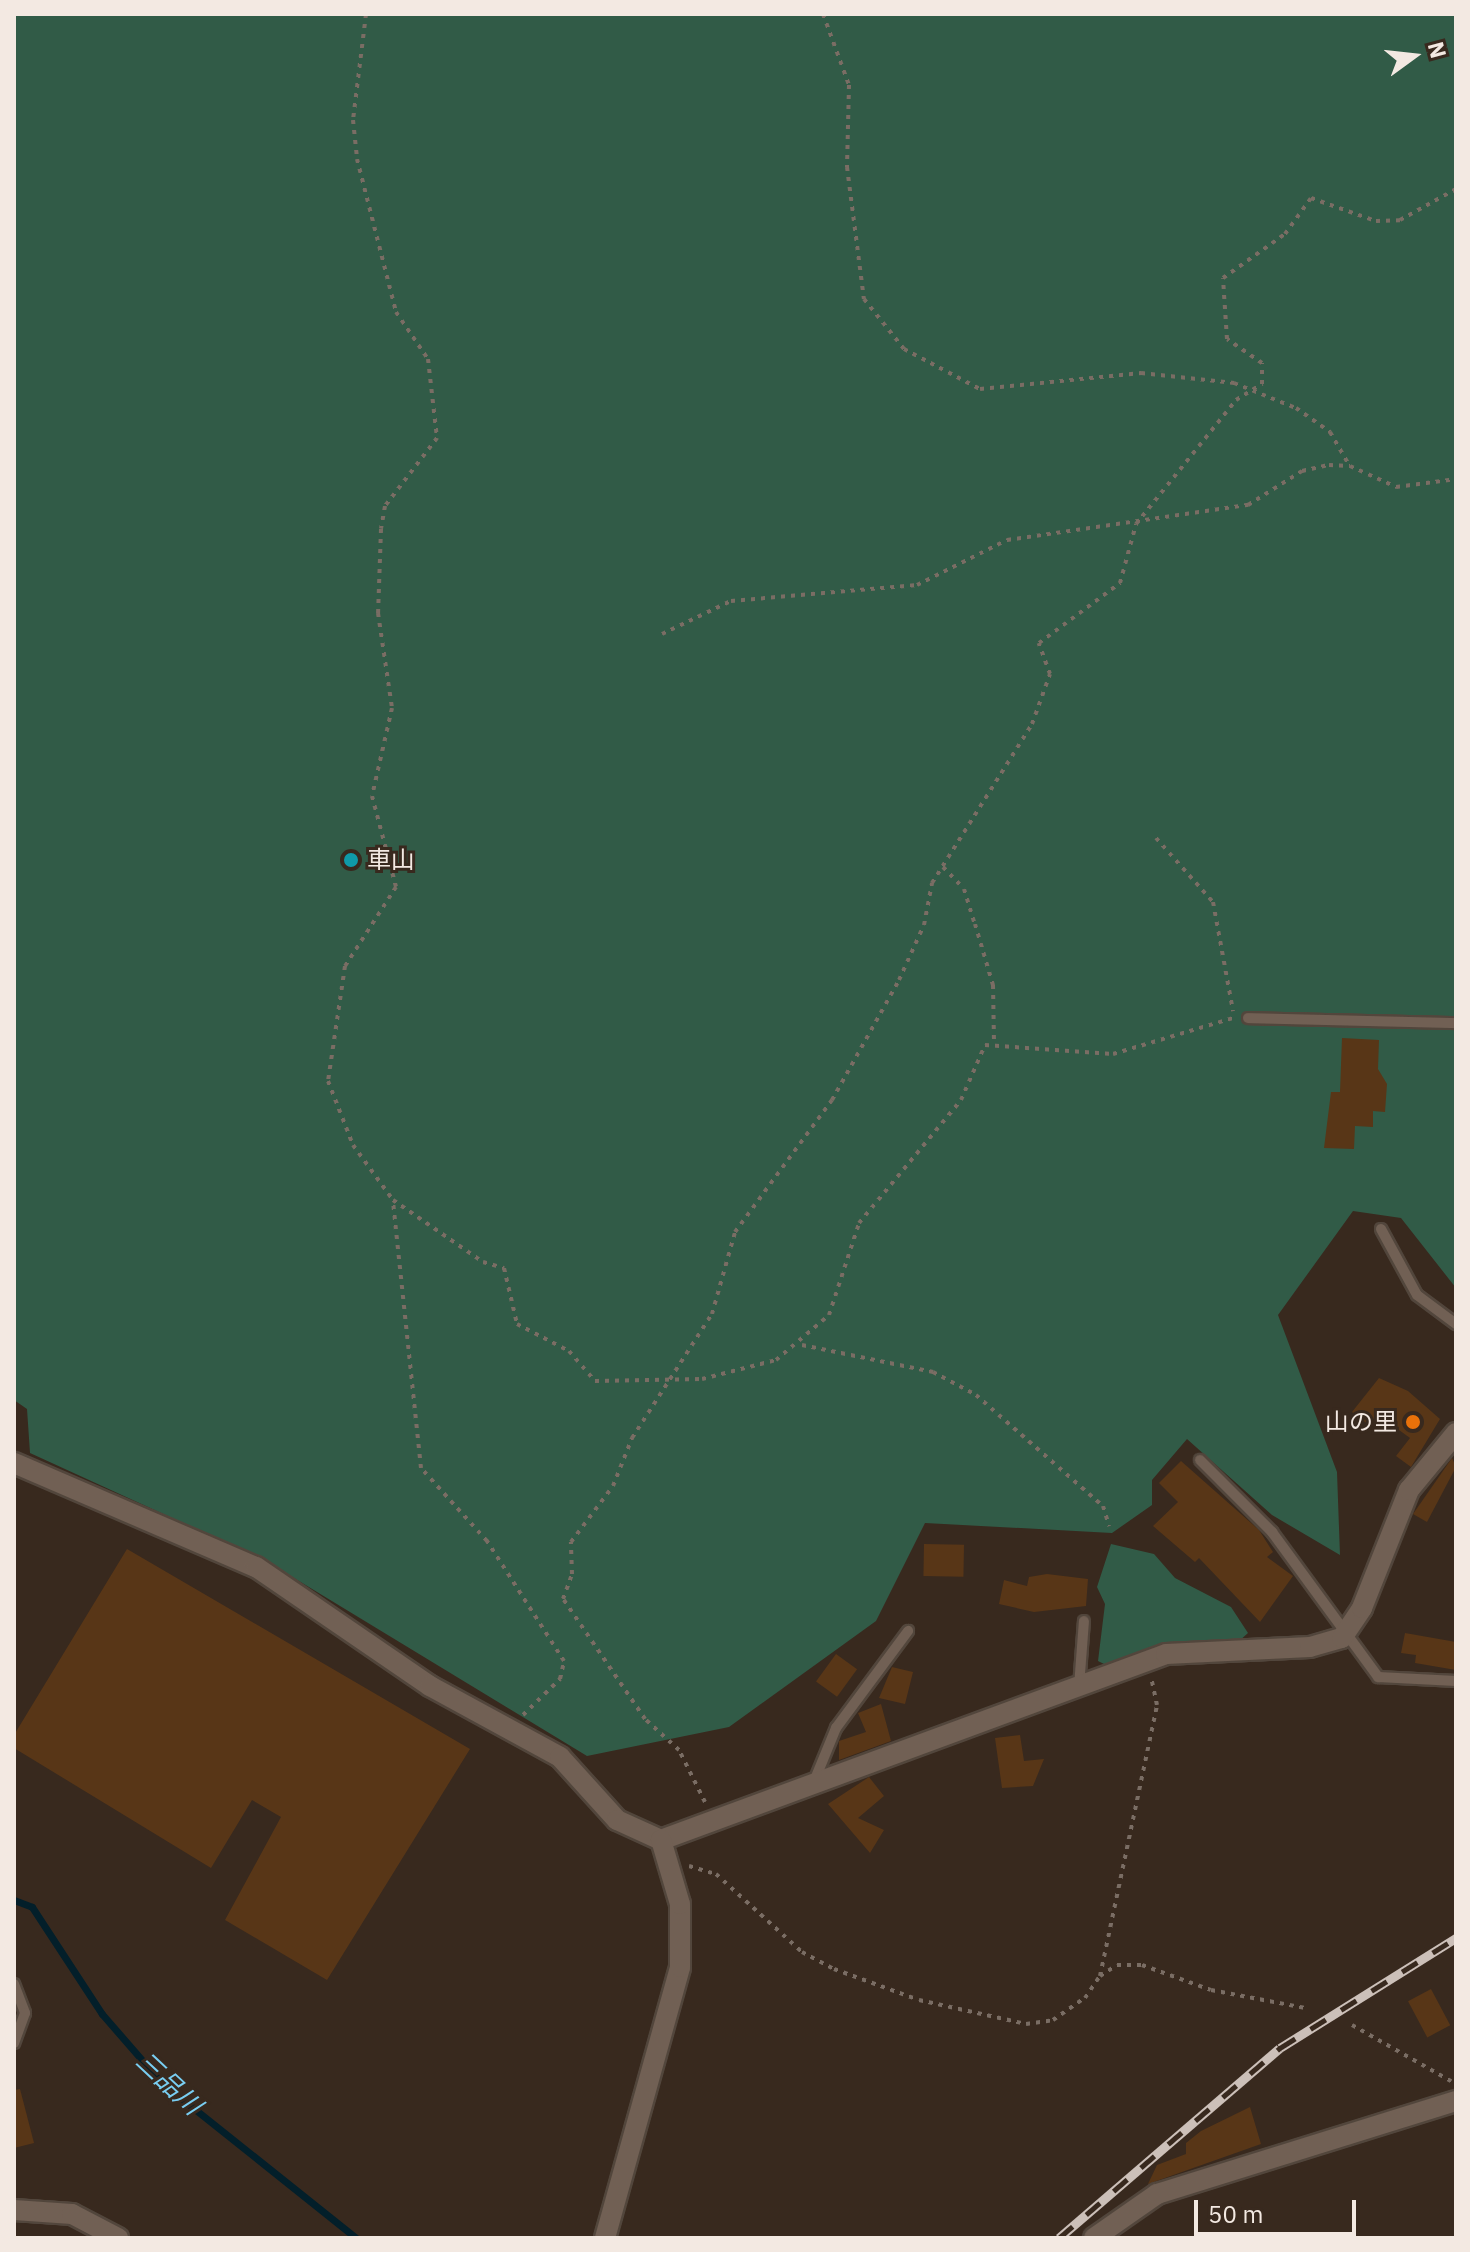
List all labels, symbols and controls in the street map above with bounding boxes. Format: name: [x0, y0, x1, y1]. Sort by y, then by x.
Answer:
north arrow: [1374, 16, 1454, 96]
text: N: [1422, 38, 1454, 61]
place label: 車山: [367, 846, 415, 874]
marker: 車山: [342, 851, 360, 869]
place label: 山の里: [1325, 1408, 1397, 1436]
marker: 山の里: [1404, 1413, 1422, 1431]
water label: 三品川: [130, 2045, 208, 2121]
scale bar: [1198, 2184, 1360, 2234]
text: 50 m: [1208, 2198, 1263, 2230]

